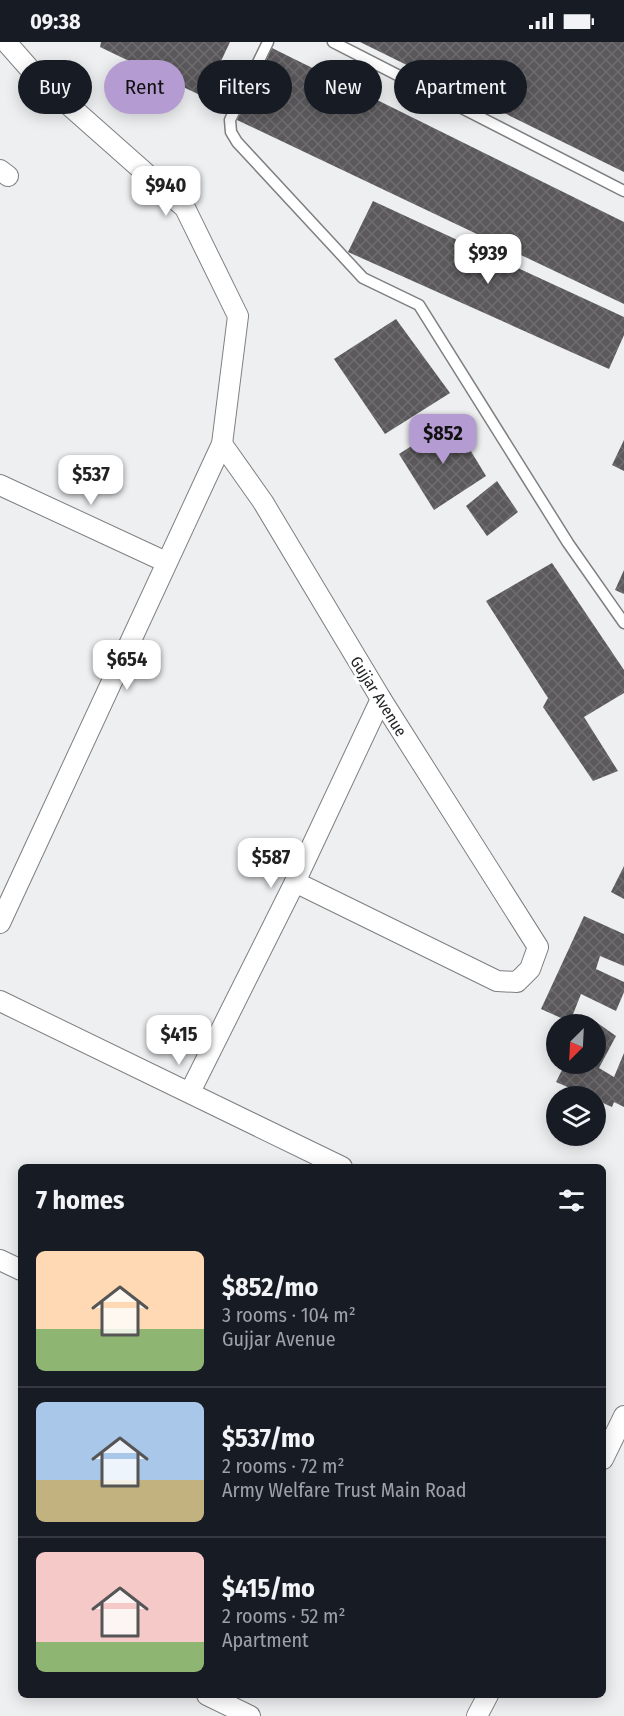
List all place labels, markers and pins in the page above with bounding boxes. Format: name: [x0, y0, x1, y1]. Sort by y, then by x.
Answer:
pin: $940: [130, 166, 202, 217]
pin: $939: [452, 234, 524, 285]
pin: $852: [407, 414, 479, 465]
pin: $537: [55, 455, 127, 506]
pin: $654: [91, 640, 163, 691]
pin: $587: [235, 838, 307, 889]
pin: $415: [143, 1015, 215, 1066]

